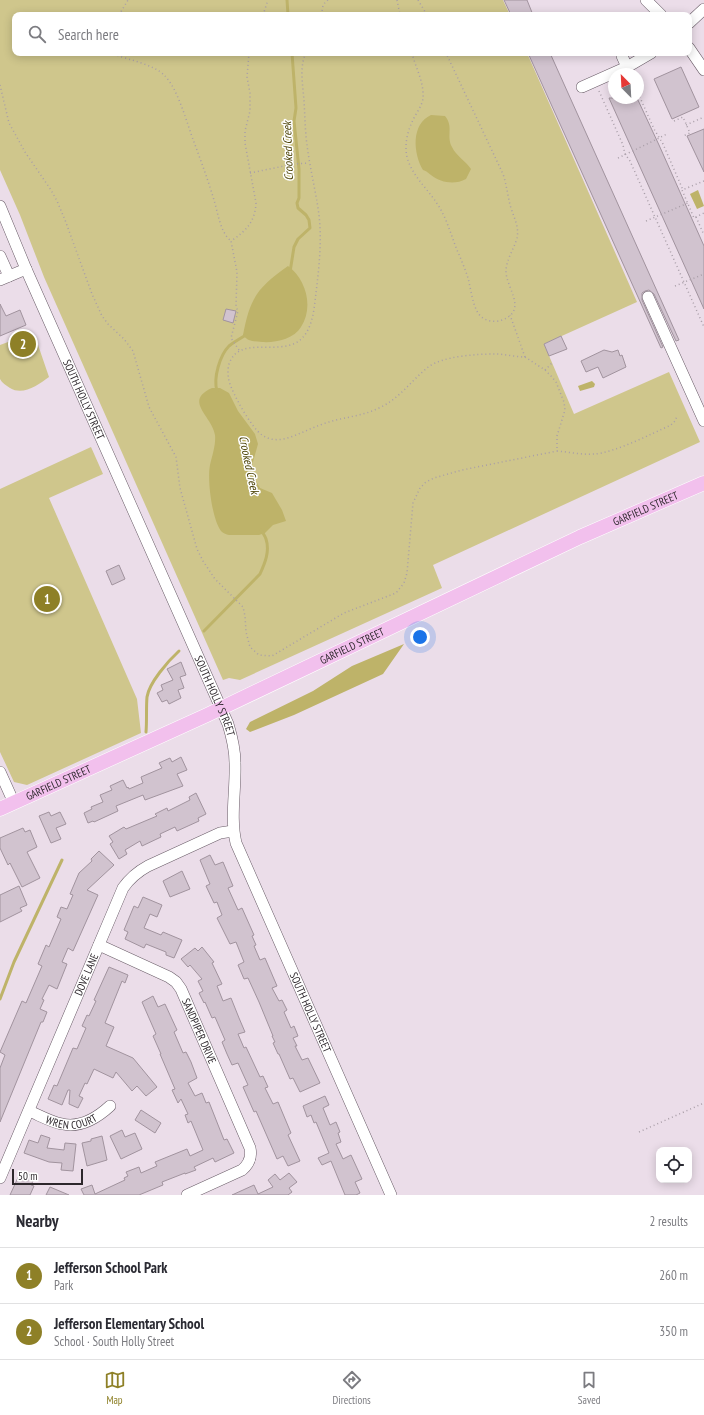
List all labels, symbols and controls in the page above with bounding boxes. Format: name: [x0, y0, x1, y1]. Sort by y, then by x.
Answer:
search box: [12, 12, 692, 56]
icon: search: [26, 23, 48, 45]
text: Search here: [58, 25, 119, 44]
north arrow: [608, 68, 644, 104]
water label: Crooked Creek: [279, 120, 296, 181]
pin: 2: [10, 329, 36, 359]
street label: SOUTH HOLLY STREET: [60, 357, 108, 442]
water label: Crooked Creek: [236, 434, 263, 497]
street label: GARFIELD STREET: [611, 488, 680, 529]
pin: 1: [34, 584, 60, 614]
street label: GARFIELD STREET: [317, 624, 387, 667]
your location: [410, 627, 430, 647]
street label: SOUTH HOLLY STREET: [192, 653, 238, 738]
street label: GARFIELD STREET: [24, 762, 93, 803]
street label: DOVE LANE: [71, 951, 101, 998]
street label: SOUTH HOLLY STREET: [287, 970, 334, 1055]
street label: SANDPIPER DRIVE: [179, 996, 220, 1066]
street label: WREN COURT: [44, 1111, 99, 1132]
map controls: [656, 1147, 692, 1183]
button: locate: [656, 1147, 692, 1183]
scale bar: [12, 1167, 83, 1186]
text: 50 m: [18, 1169, 37, 1183]
text: Nearby: [16, 1210, 59, 1232]
text: 2 results: [649, 1213, 688, 1230]
text: Jefferson School Park: [54, 1258, 168, 1277]
text: 1: [26, 1267, 32, 1284]
text: 260 m: [659, 1267, 688, 1284]
text: Park: [54, 1277, 73, 1294]
text: Jefferson Elementary School: [54, 1314, 204, 1333]
text: 2: [26, 1323, 32, 1340]
text: 350 m: [659, 1323, 688, 1340]
text: School · South Holly Street: [54, 1333, 174, 1350]
tab: Map: [104, 1369, 126, 1407]
tab: Directions: [333, 1369, 371, 1407]
tab: Saved: [578, 1369, 600, 1407]

